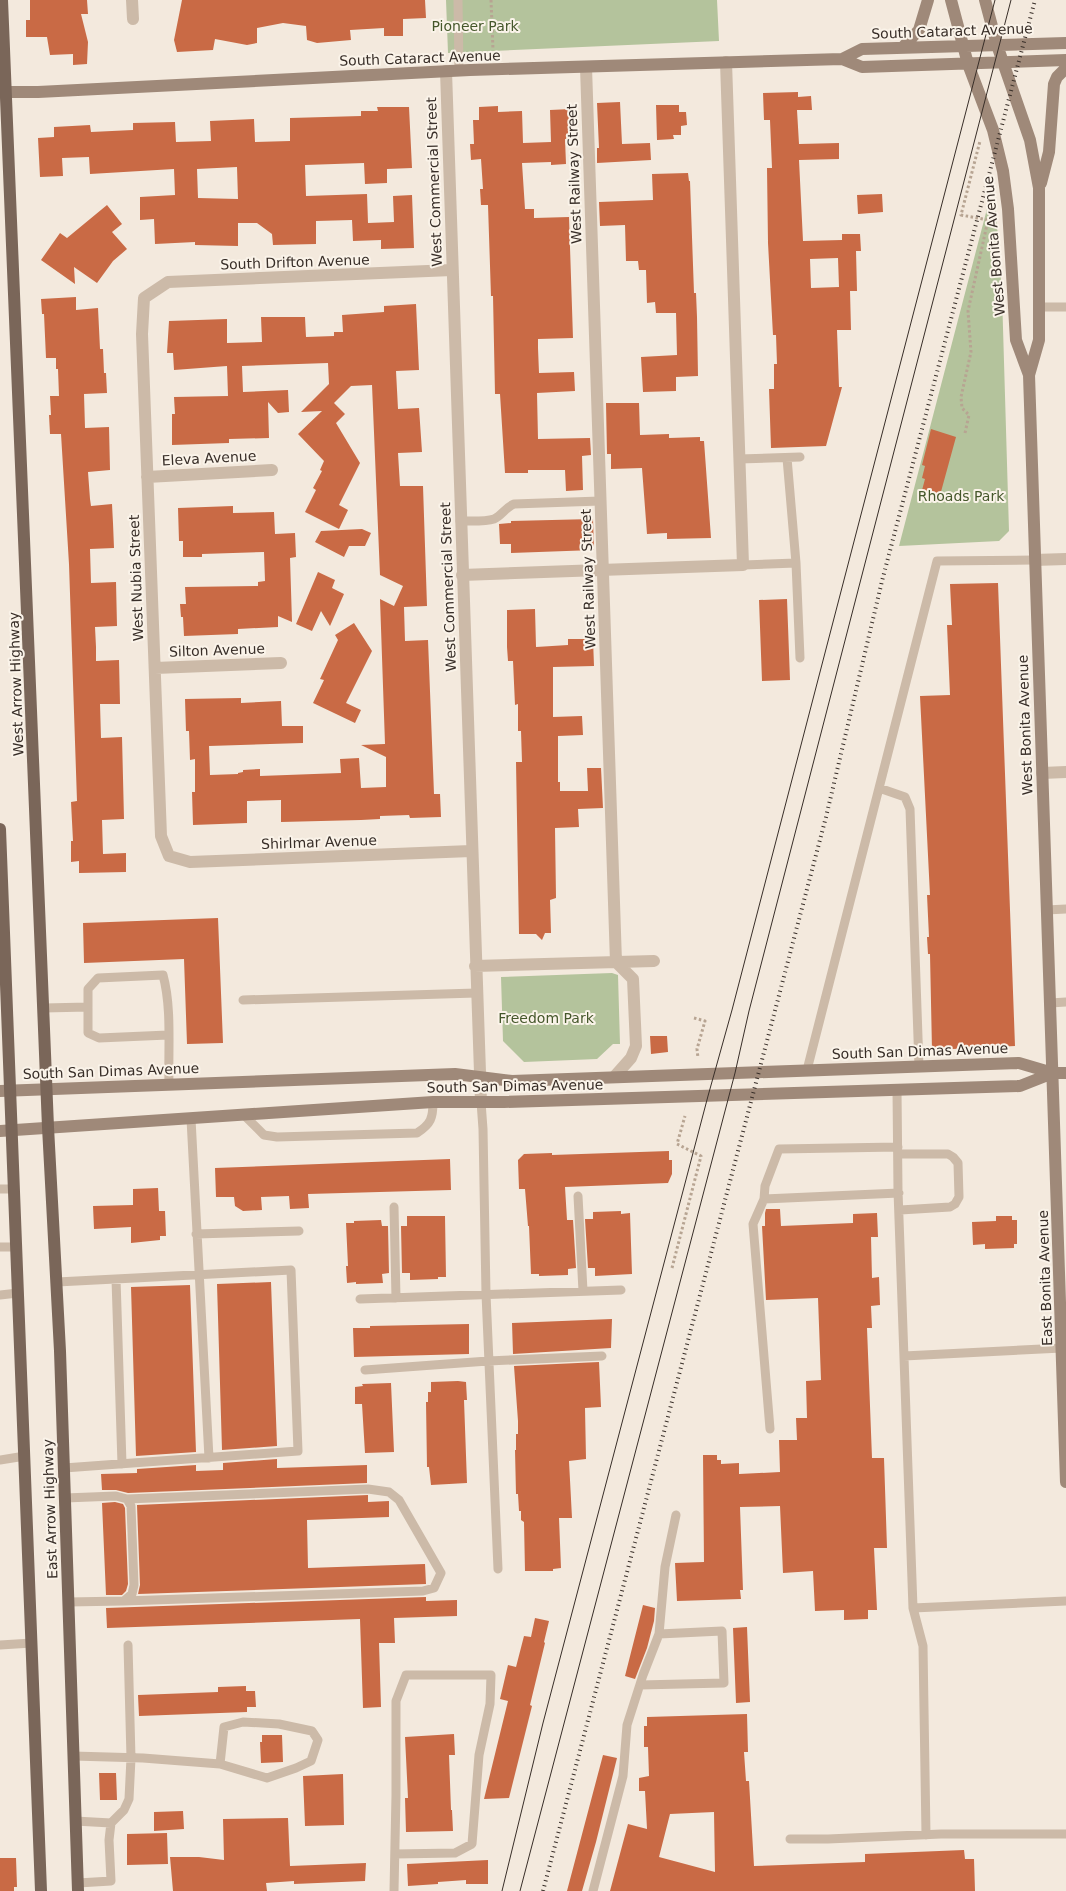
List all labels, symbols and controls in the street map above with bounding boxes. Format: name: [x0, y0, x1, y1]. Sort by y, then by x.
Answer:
park label: Pioneer Park: [431, 18, 519, 34]
street label: South Cataract Avenue: [871, 20, 1033, 42]
street label: South Cataract Avenue: [339, 47, 501, 69]
street label: West Commercial Street: [423, 96, 445, 267]
street label: West Railway Street: [564, 103, 584, 244]
street label: West Bonita Avenue: [980, 175, 1008, 317]
street label: South Drifton Avenue: [220, 251, 370, 273]
street label: Eleva Avenue: [161, 448, 257, 468]
park label: Rhoads Park: [918, 488, 1005, 504]
street label: West Commercial Street: [437, 501, 459, 672]
street label: West Railway Street: [578, 508, 598, 649]
street label: West Nubia Street: [126, 514, 146, 642]
street label: West Arrow Highway: [5, 612, 27, 756]
street label: Silton Avenue: [169, 640, 265, 660]
street label: West Bonita Avenue: [1015, 655, 1035, 795]
street label: Shirlmar Avenue: [261, 832, 377, 852]
park label: Freedom Park: [498, 1010, 595, 1026]
street label: South San Dimas Avenue: [831, 1040, 1009, 1062]
street label: South San Dimas Avenue: [22, 1060, 200, 1082]
street label: South San Dimas Avenue: [427, 1076, 603, 1096]
street label: East Bonita Avenue: [1035, 1210, 1055, 1346]
street label: East Arrow Highway: [40, 1439, 60, 1579]

